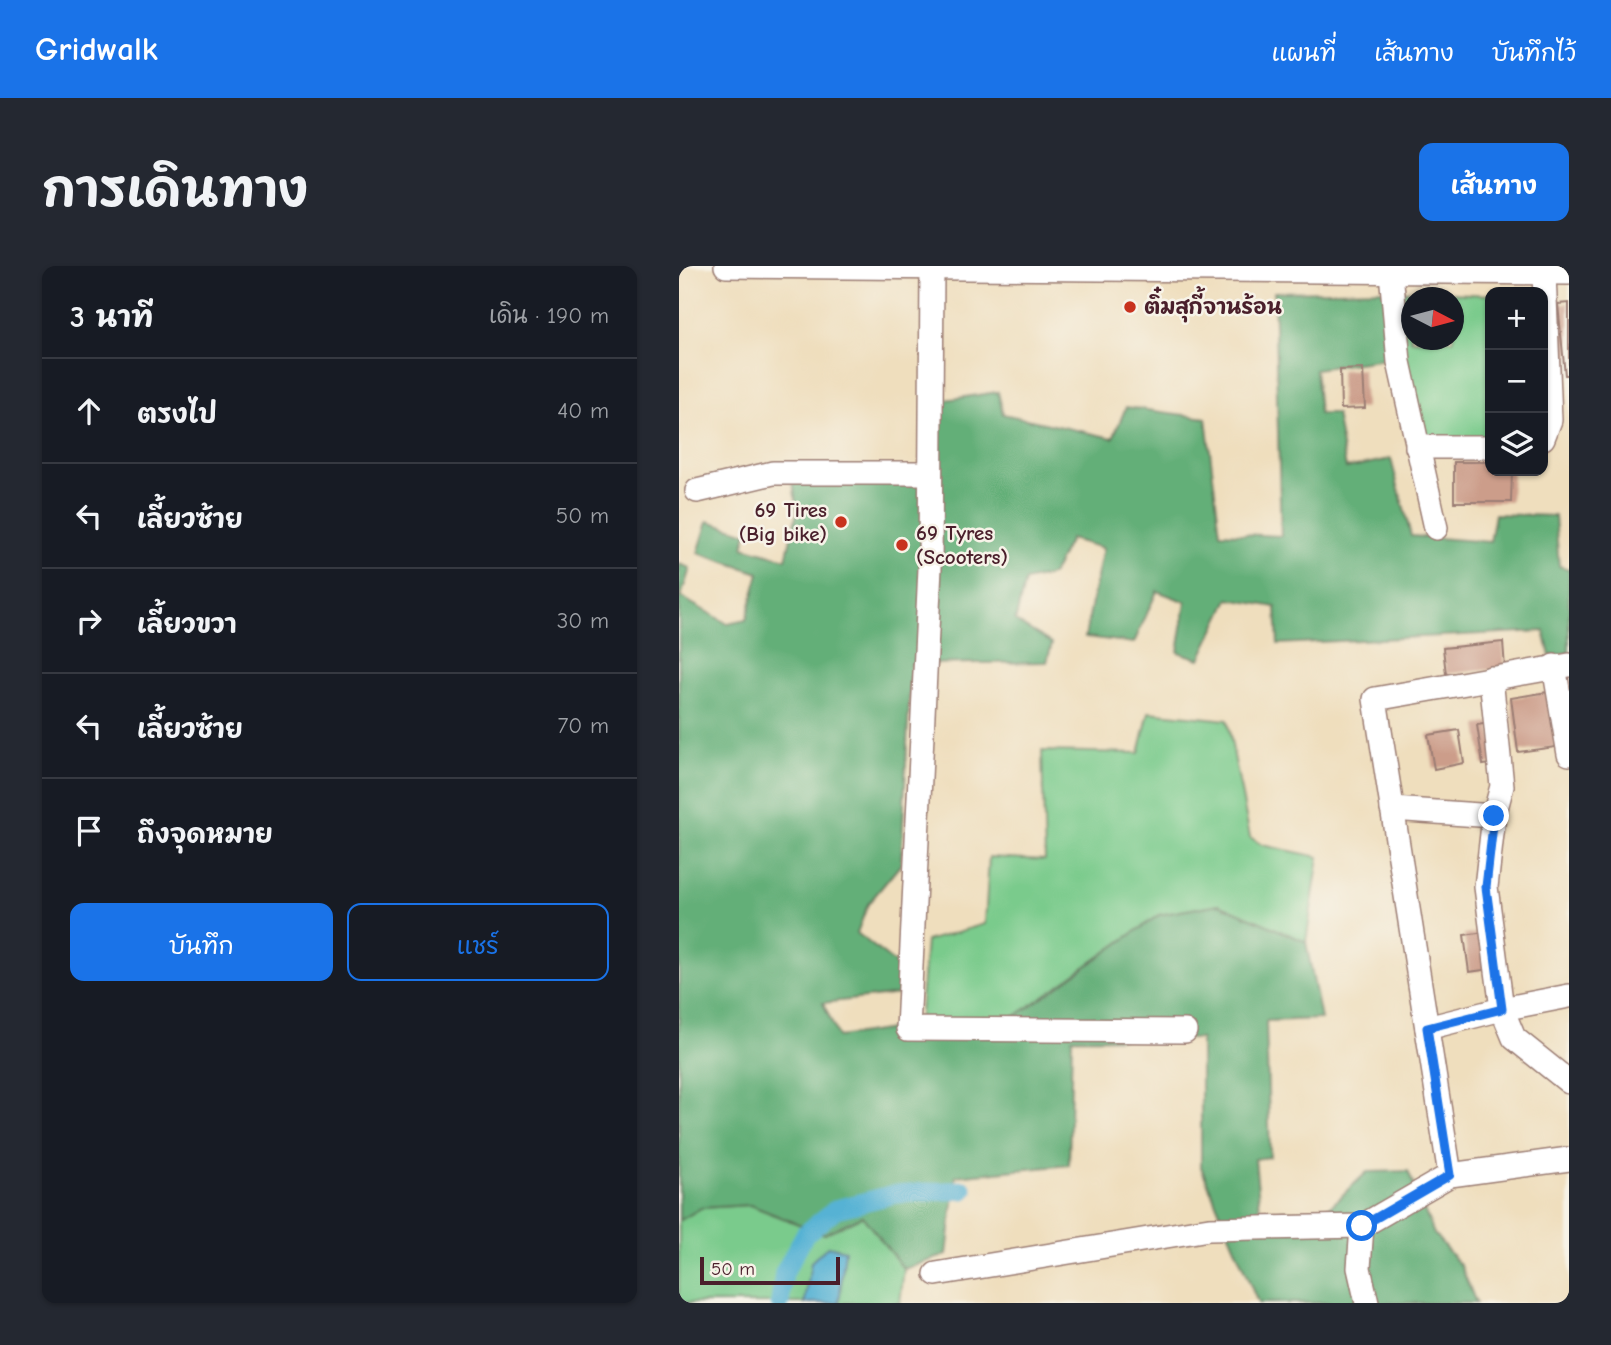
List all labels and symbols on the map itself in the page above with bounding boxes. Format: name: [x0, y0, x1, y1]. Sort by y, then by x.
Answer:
place label: ติ๋มสุกี้จานร้อน: [1144, 286, 1282, 323]
north arrow: [1401, 287, 1464, 350]
marker: ติ๋มสุกี้จานร้อน: [1122, 299, 1138, 315]
place label: 69 Tires (Big bike): [739, 498, 827, 546]
marker: 69 Tires (Big bike): [833, 514, 849, 530]
place label: 69 Tyres (Scooters): [916, 521, 1008, 569]
marker: 69 Tyres (Scooters): [894, 537, 910, 553]
route end: [1478, 800, 1509, 831]
route start: [1346, 1210, 1377, 1241]
scale bar: [700, 1254, 840, 1286]

